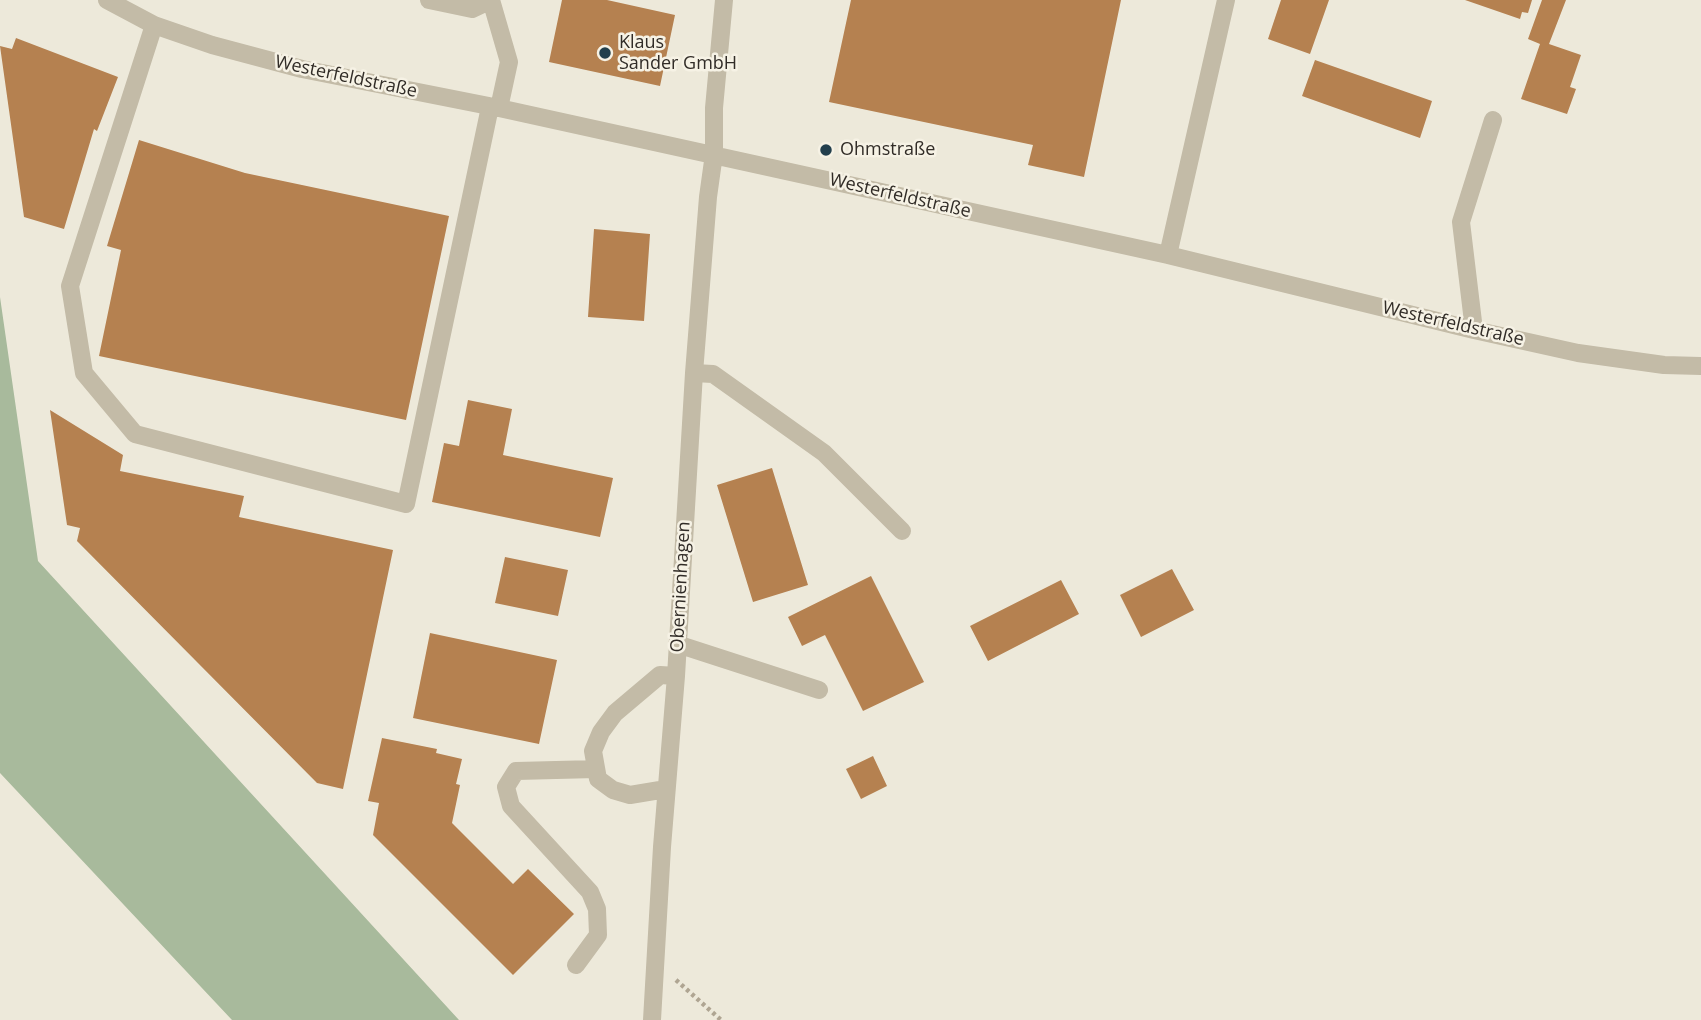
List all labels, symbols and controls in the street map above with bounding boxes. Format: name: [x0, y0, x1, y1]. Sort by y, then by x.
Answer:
place label: Klaus Sander GmbH: [619, 32, 737, 74]
marker: Klaus Sander GmbH: [597, 45, 613, 61]
street label: Westerfeldstraße: [273, 51, 419, 103]
place label: Ohmstraße: [840, 139, 935, 161]
marker: Ohmstraße: [818, 142, 834, 158]
street label: Westerfeldstraße: [827, 169, 973, 223]
street label: Westerfeldstraße: [1380, 297, 1526, 351]
street label: Obernienhagen: [667, 521, 695, 653]

